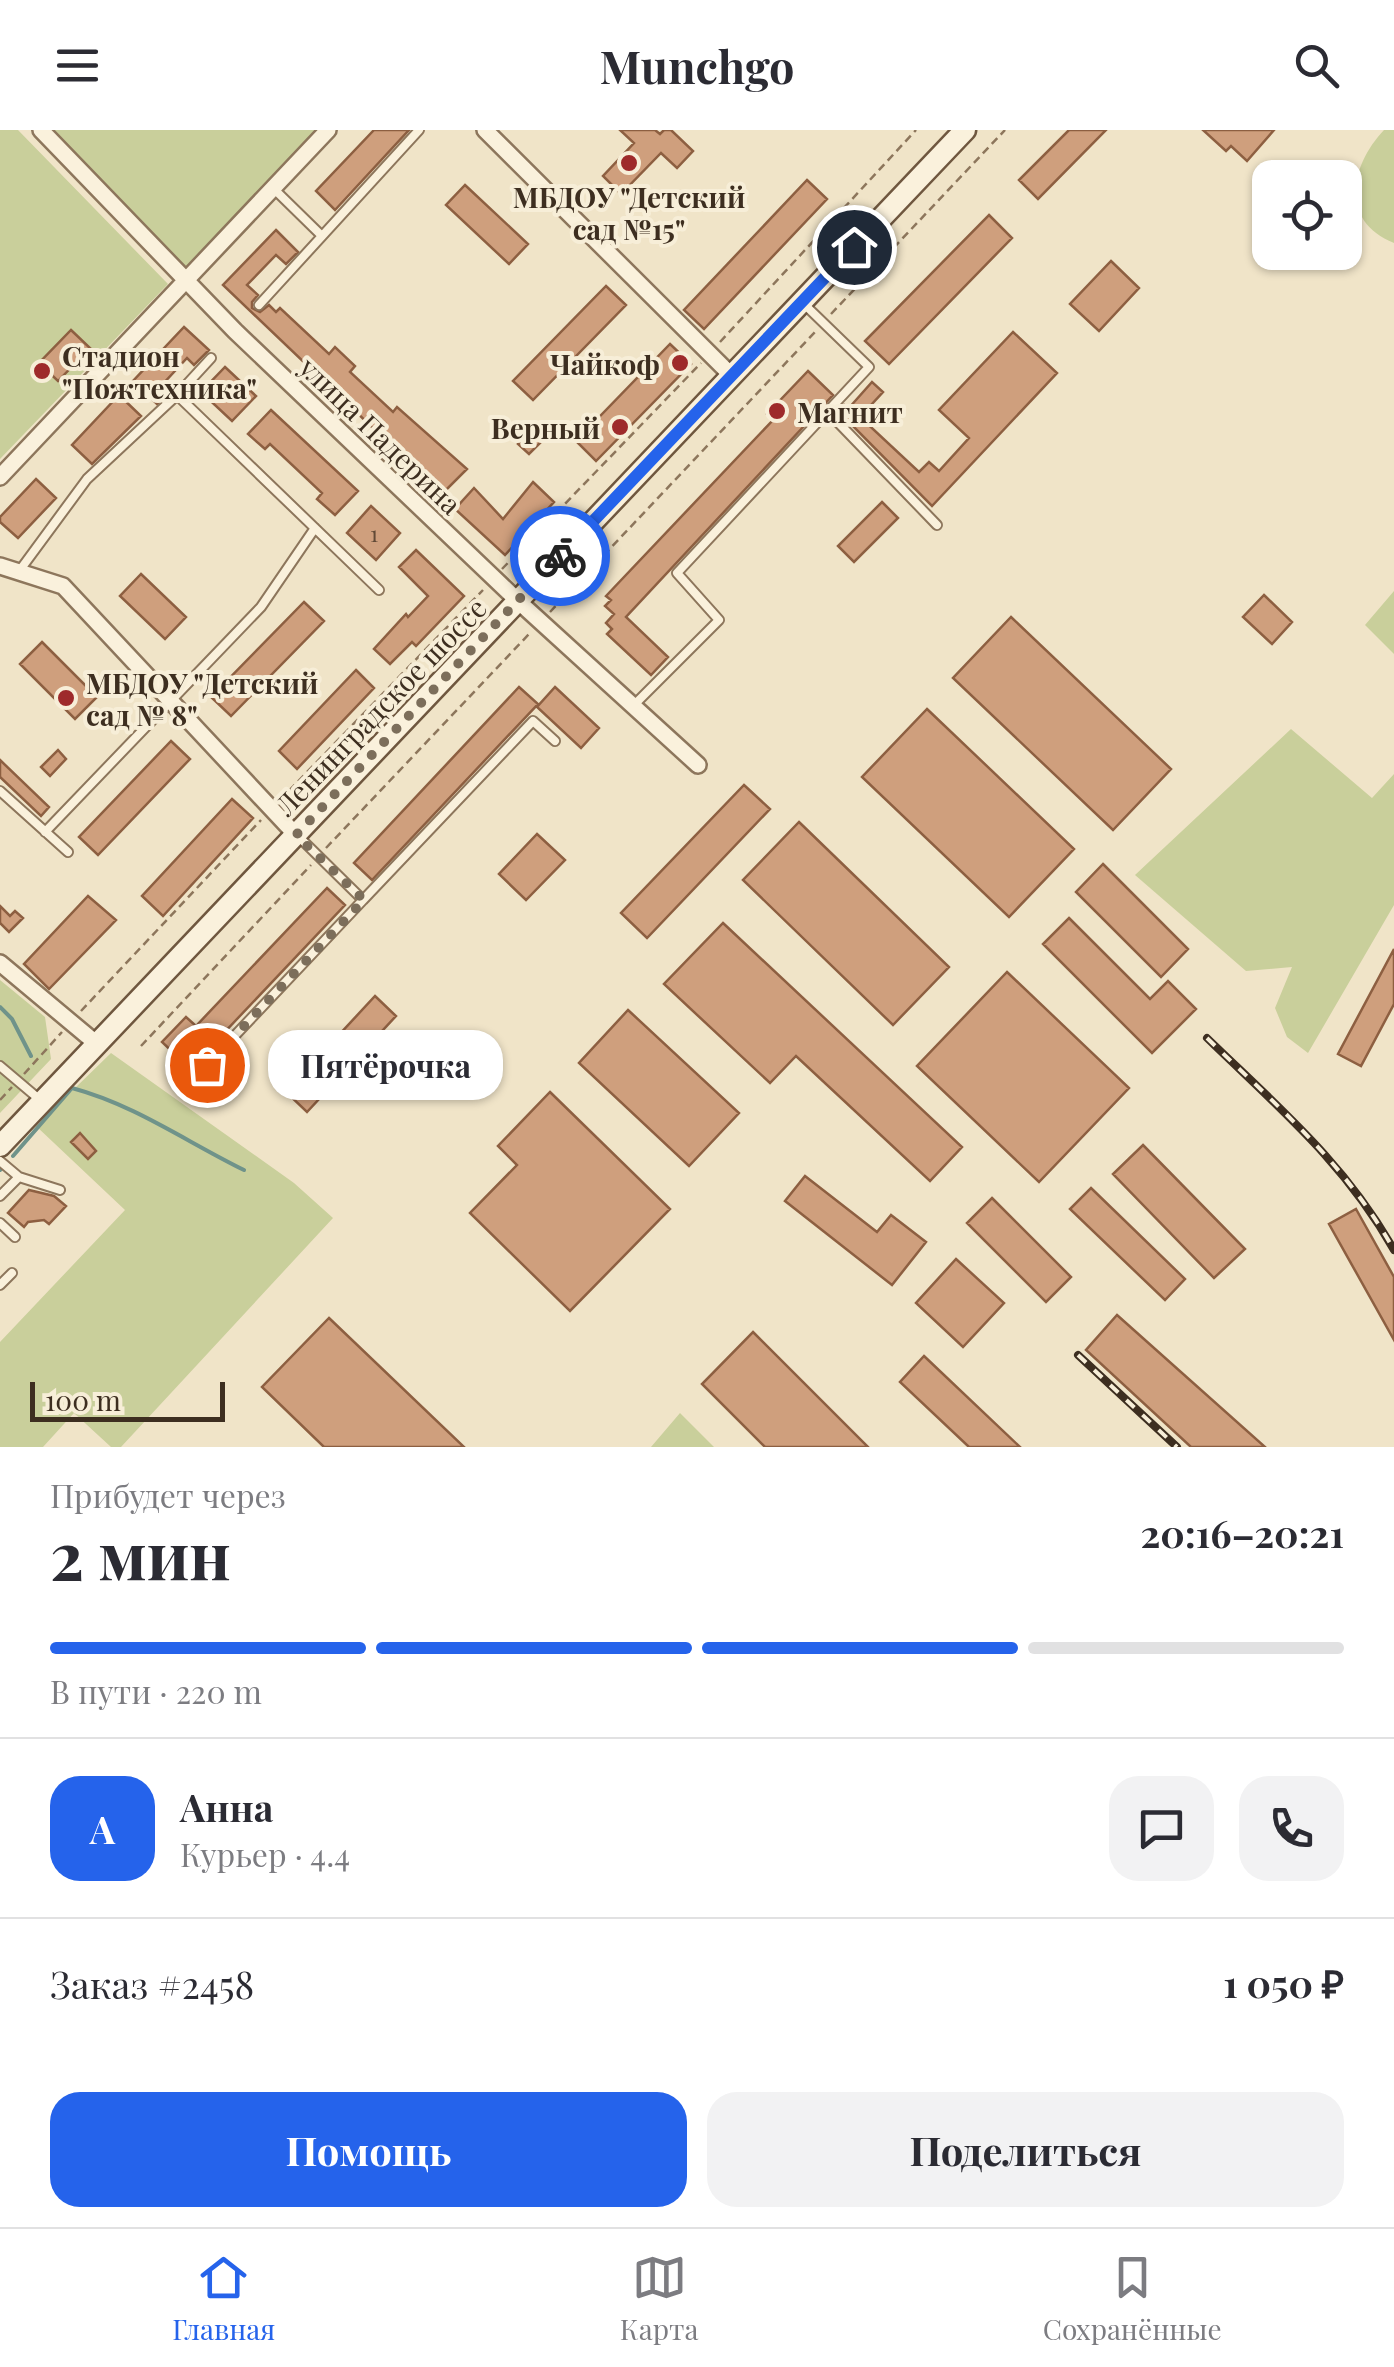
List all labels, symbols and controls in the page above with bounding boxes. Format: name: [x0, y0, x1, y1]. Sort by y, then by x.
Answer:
text: Munchgo: [599, 35, 795, 95]
icon: menu: [50, 38, 105, 93]
icon: search: [1289, 38, 1344, 93]
marker: МБДОУ "Детский сад №15": [618, 152, 640, 174]
map controls: [1252, 160, 1362, 270]
button: locate: [1252, 160, 1362, 270]
place label: МБДОУ "Детский сад №15": [513, 178, 745, 247]
pin: [812, 205, 897, 290]
icon: home: [827, 220, 882, 275]
place label: Стадион "Пожтехника": [62, 337, 257, 406]
place label: Чайкоф: [550, 345, 660, 382]
street label: улица Падерина: [291, 348, 470, 522]
marker: Чайкоф: [669, 352, 691, 374]
marker: Стадион "Пожтехника": [31, 360, 53, 382]
place label: Магнит: [797, 393, 903, 430]
marker: Магнит: [766, 400, 788, 422]
place label: Верный: [491, 409, 600, 446]
marker: Верный: [609, 416, 631, 438]
courier: [510, 506, 610, 606]
house number: 1: [370, 518, 378, 548]
icon: bike: [533, 529, 588, 584]
street label: Ленинградское шоссе: [266, 589, 494, 823]
place label: МБДОУ "Детский сад № 8": [86, 664, 318, 733]
marker: МБДОУ "Детский сад № 8": [55, 687, 77, 709]
pin: [165, 1023, 250, 1108]
callout: Пятёрочка: [267, 1030, 502, 1100]
icon: bag: [180, 1038, 235, 1093]
text: Пятёрочка: [300, 1043, 471, 1086]
scale bar: [30, 1377, 225, 1422]
text: 100 m: [45, 1381, 121, 1418]
text: Прибудет через: [50, 1473, 286, 1516]
text: 20:16–20:21: [1140, 1507, 1344, 1558]
text: 2 мин: [50, 1510, 231, 1596]
text: В пути · 220 m: [50, 1669, 262, 1712]
button: chat: [1109, 1776, 1214, 1881]
button: phone: [1239, 1776, 1344, 1881]
text: Анна: [180, 1781, 273, 1832]
text: А: [90, 1803, 115, 1854]
text: Курьер · 4.4: [180, 1832, 350, 1875]
text: 1 050 ₽: [1223, 1957, 1344, 2008]
text: Заказ #2458: [50, 1958, 254, 2009]
button: Помощь: [50, 2092, 687, 2207]
button: Поделиться: [707, 2092, 1344, 2207]
tab: Главная: [172, 2250, 275, 2347]
tab: Карта: [620, 2250, 698, 2347]
tab: Сохранённые: [1043, 2250, 1222, 2347]

